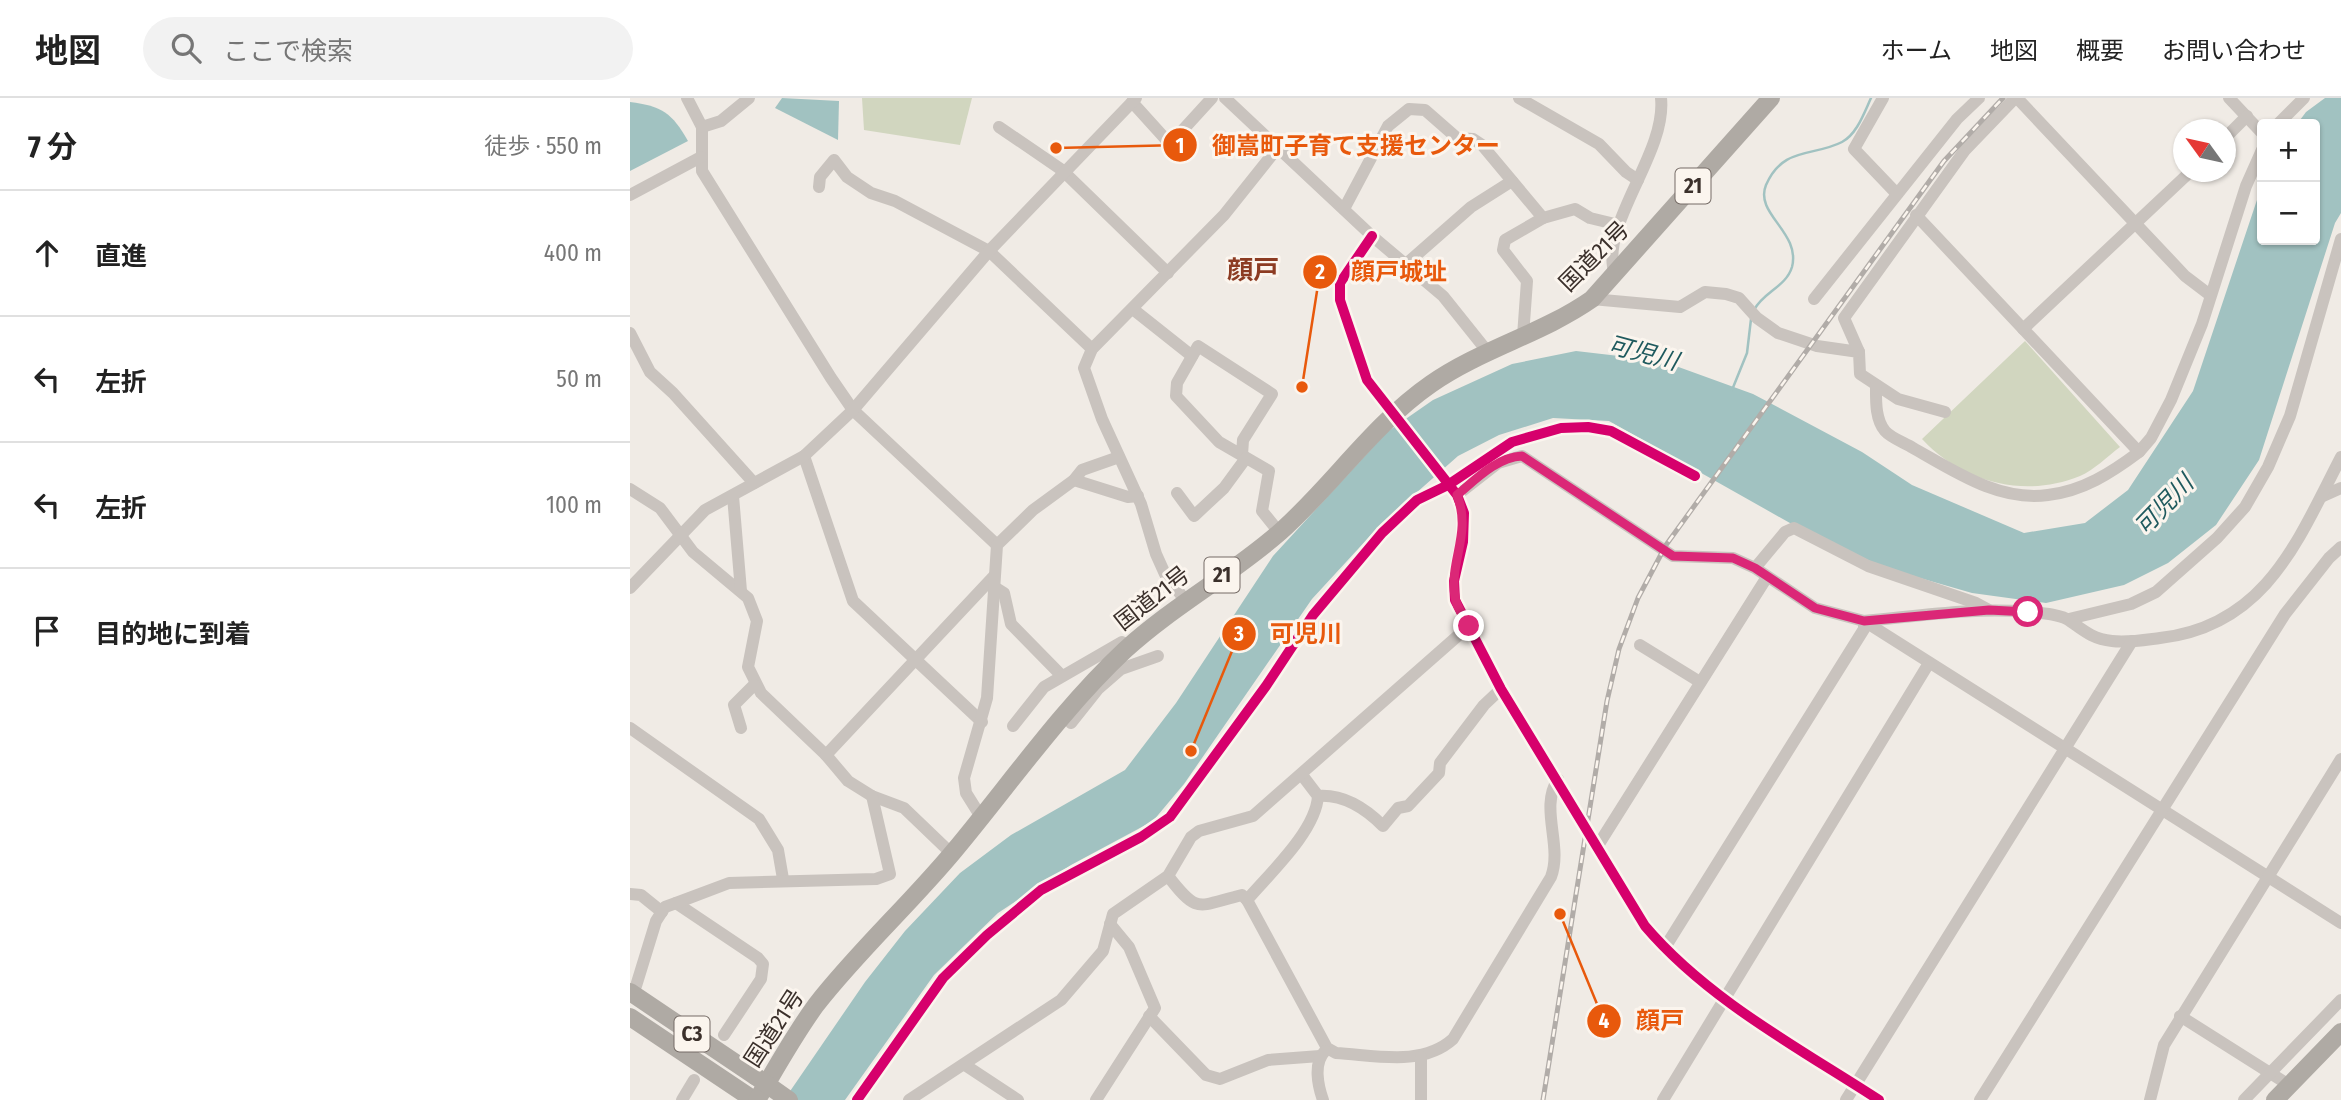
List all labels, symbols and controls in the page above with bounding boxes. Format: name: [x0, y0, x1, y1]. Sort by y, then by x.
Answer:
search box: [143, 17, 633, 80]
icon: search: [167, 29, 205, 67]
text: 地図: [35, 31, 101, 71]
text: ここで検索: [223, 36, 353, 67]
text: ホーム: [1881, 37, 1952, 65]
text: 地図: [1990, 37, 2038, 65]
text: 概要: [2076, 37, 2124, 65]
text: お問い合わせ: [2162, 37, 2306, 65]
north arrow: [2173, 119, 2236, 182]
map controls: [2257, 119, 2320, 245]
button: +: [2257, 119, 2320, 182]
callout: 御嵩町子育て支援センター: [1163, 123, 1514, 168]
text: 7 分: [28, 129, 77, 165]
text: 徒歩 · 550 m: [484, 132, 602, 160]
text: 御嵩町子育て支援センター: [1212, 132, 1500, 160]
text: 1: [1176, 133, 1184, 159]
road number: 21: [1676, 168, 1710, 204]
button: −: [2257, 182, 2320, 245]
street label: 国道21号: [1553, 215, 1635, 297]
icon: ahead: [28, 234, 66, 272]
text: 400 m: [544, 239, 602, 267]
text: 直進: [95, 241, 147, 272]
callout: 顔戸城址: [1302, 249, 1461, 294]
district label: 顔戸: [1227, 255, 1279, 286]
text: 顔戸城址: [1351, 258, 1447, 286]
text: 2: [1314, 259, 1325, 285]
water label: 可児川: [1605, 330, 1684, 377]
icon: left: [28, 360, 66, 398]
text: 50 m: [556, 365, 602, 393]
text: 左折: [95, 367, 147, 398]
water label: 可児川: [2129, 467, 2201, 541]
icon: left: [28, 486, 66, 524]
text: 100 m: [546, 491, 602, 519]
text: 左折: [95, 493, 147, 524]
road number: 21: [1204, 558, 1240, 592]
street label: 国道21号: [1109, 560, 1195, 636]
route start: [2012, 596, 2043, 627]
route end: [1453, 610, 1484, 641]
callout: 可児川: [1221, 611, 1356, 656]
icon: arrive: [28, 612, 66, 650]
text: 目的地に到着: [95, 619, 251, 650]
text: 可児川: [1270, 620, 1342, 648]
text: 3: [1233, 621, 1244, 647]
street label: 国道21号: [738, 984, 810, 1072]
callout: 顔戸: [1587, 998, 1698, 1043]
text: 顔戸: [1636, 1007, 1684, 1035]
text: 4: [1599, 1008, 1610, 1034]
road number: C3: [674, 1016, 710, 1052]

